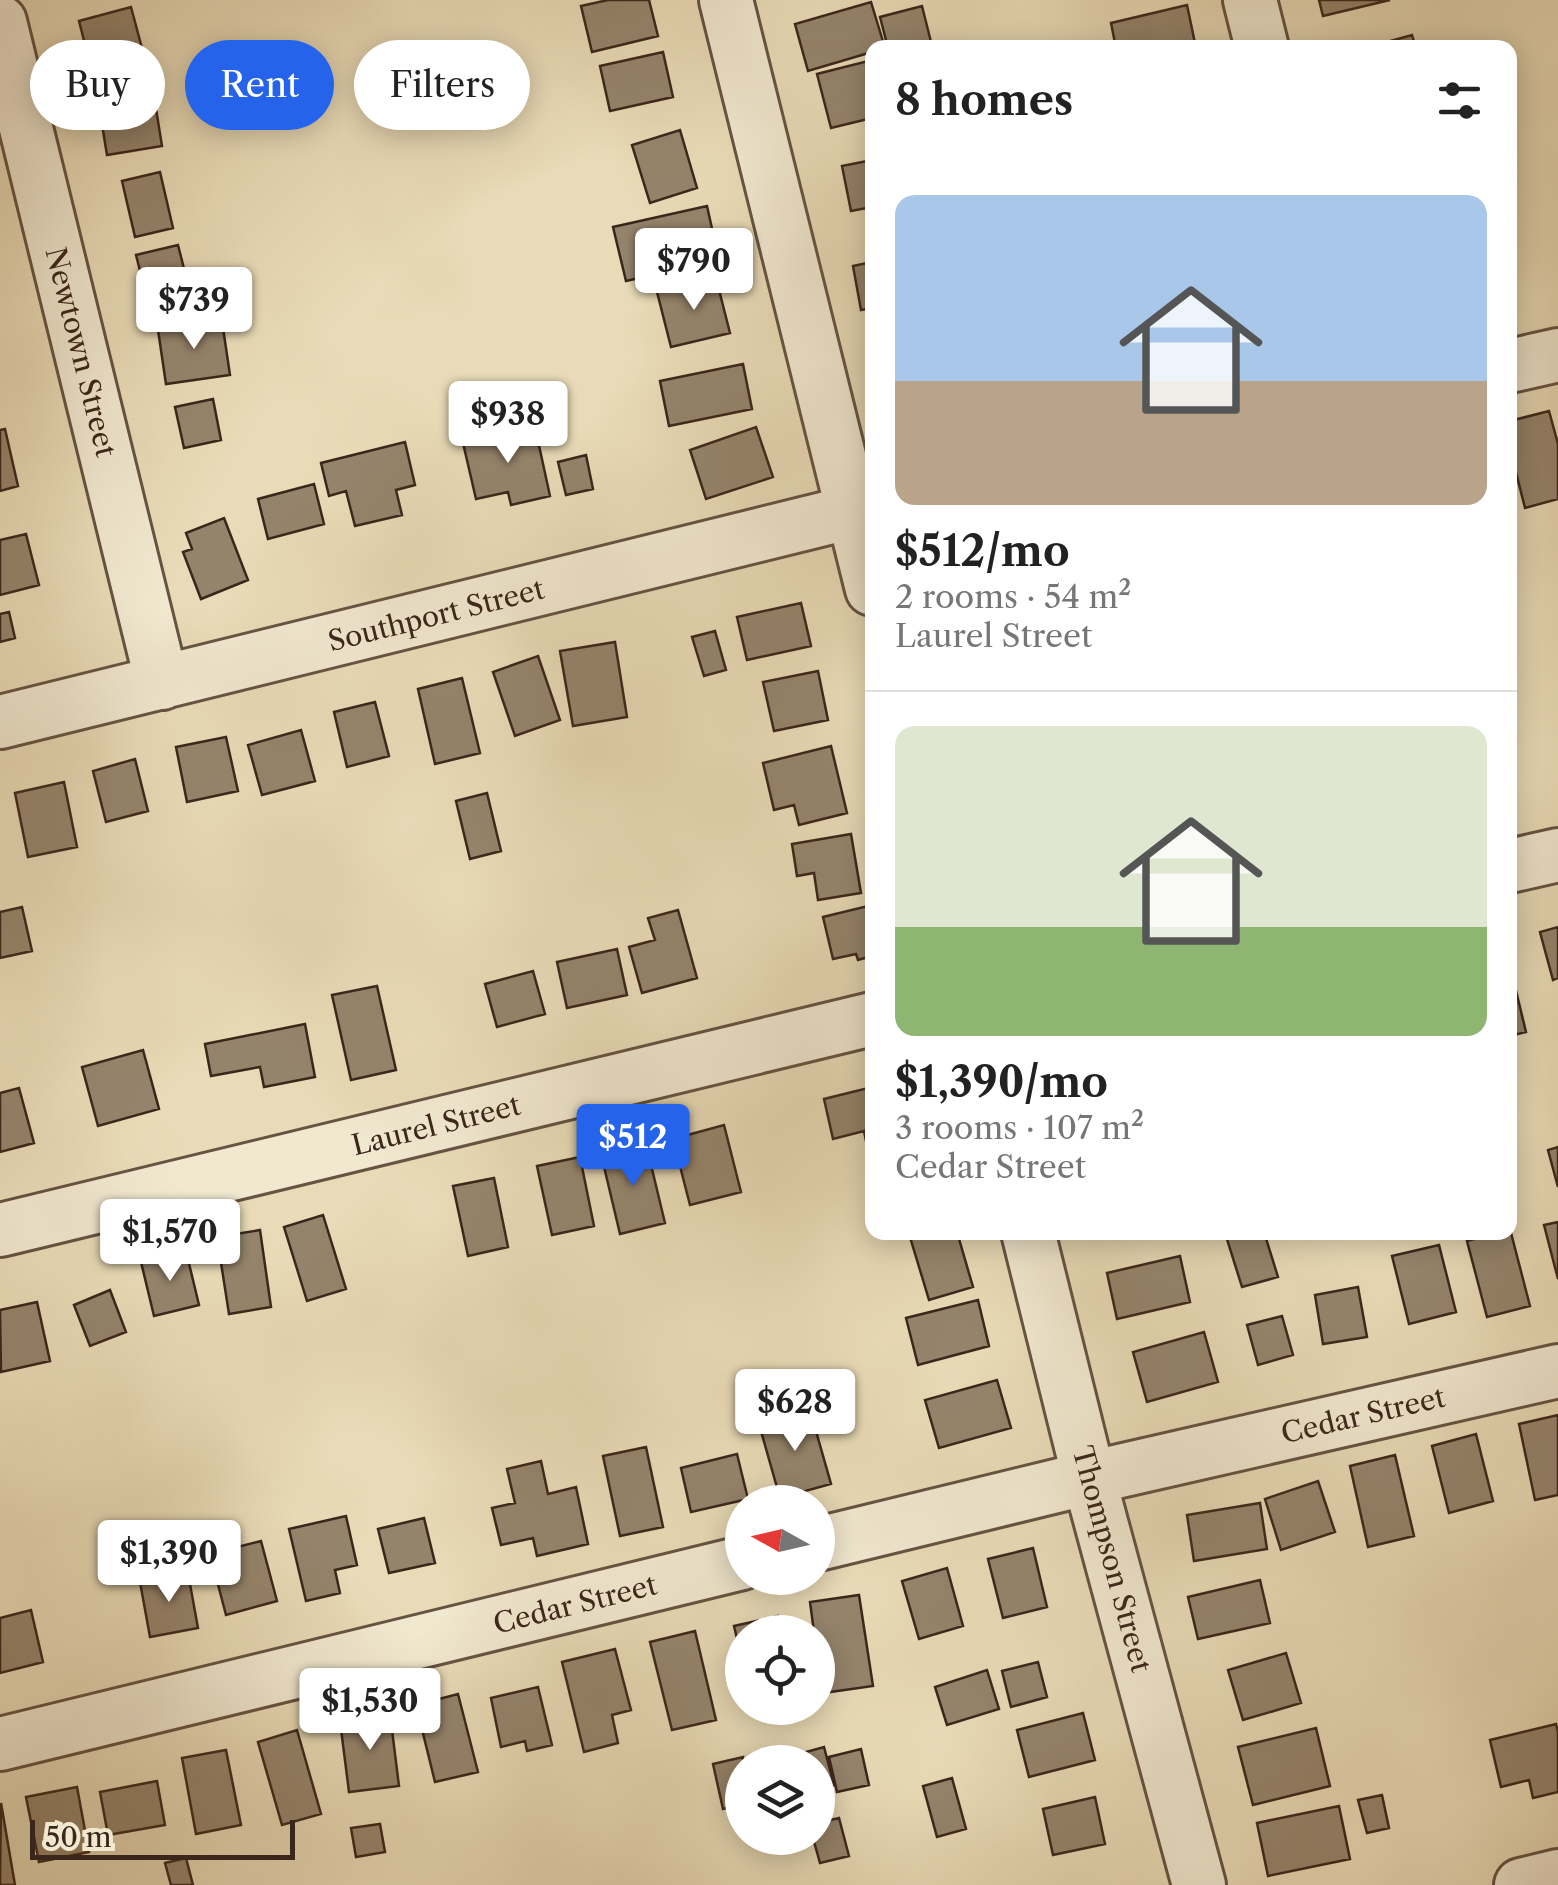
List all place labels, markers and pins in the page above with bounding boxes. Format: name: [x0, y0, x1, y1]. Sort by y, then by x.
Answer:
pin: $790: [635, 228, 753, 313]
pin: $739: [135, 267, 253, 352]
pin: $938: [449, 381, 567, 466]
pin: $512: [574, 1104, 692, 1189]
pin: $1,570: [89, 1199, 251, 1284]
pin: $628: [736, 1369, 854, 1454]
pin: $1,390: [88, 1520, 250, 1605]
pin: $1,530: [289, 1668, 451, 1753]

